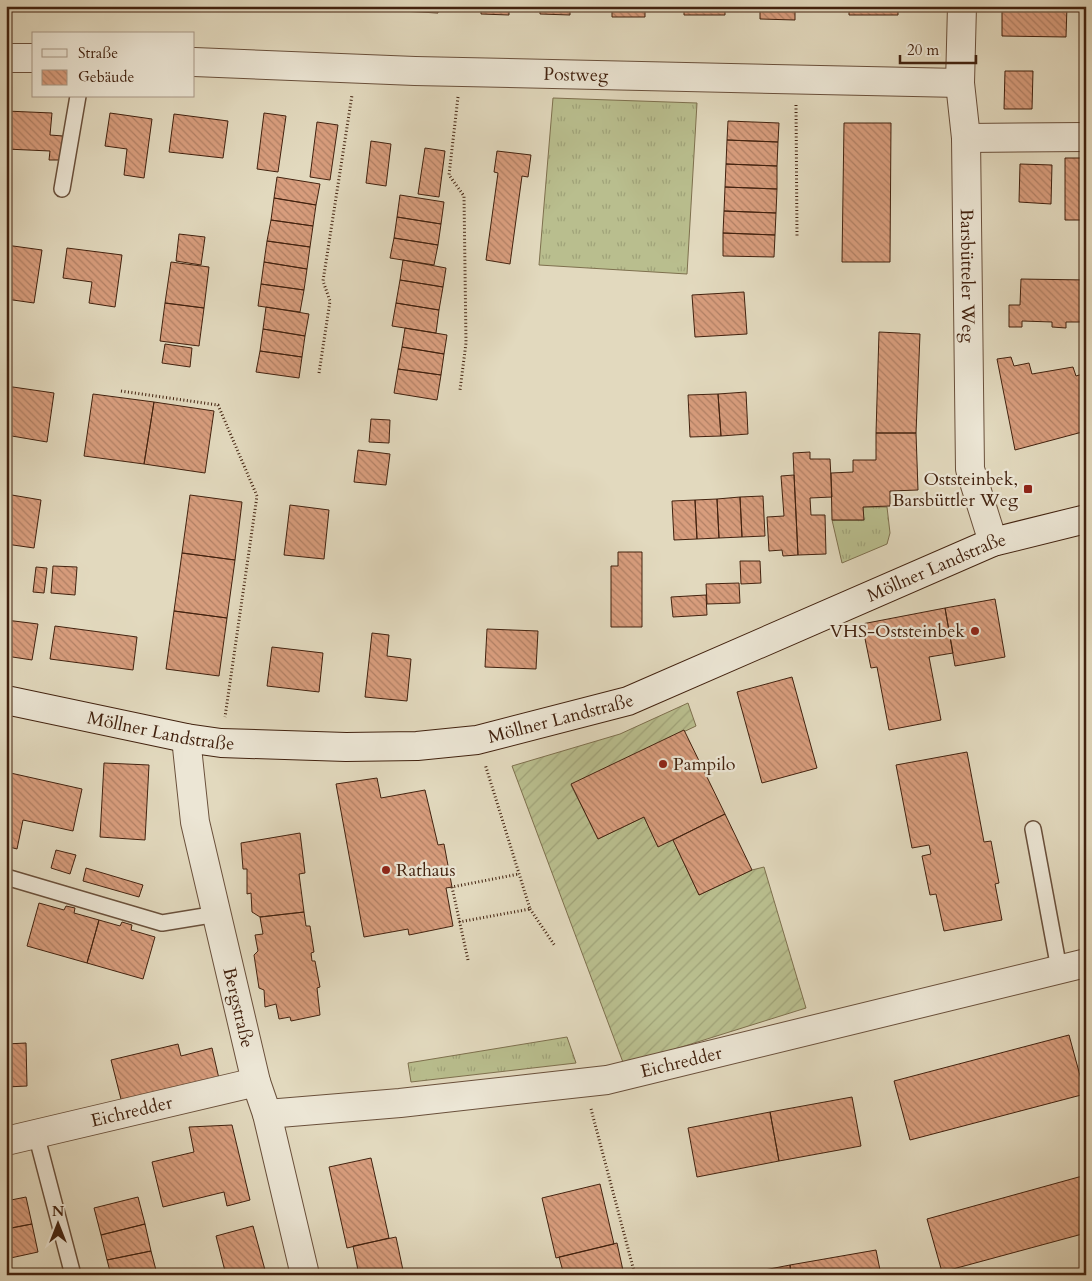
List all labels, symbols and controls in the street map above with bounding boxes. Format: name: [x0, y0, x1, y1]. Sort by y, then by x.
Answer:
legend: [32, 32, 195, 98]
scale bar: [900, 32, 976, 64]
text: 20 m: [907, 40, 939, 60]
text: Straße: [78, 43, 118, 63]
street label: Postweg: [543, 62, 609, 88]
text: Gebäude: [78, 67, 135, 87]
street label: Barsbütteler Weg: [954, 208, 980, 344]
place label: Oststeinbek, Barsbüttler Weg: [892, 467, 1019, 513]
marker: Oststeinbek, Barsbüttler Weg: [1022, 483, 1034, 495]
street label: Möllner Landstraße: [863, 527, 1009, 608]
place label: VHS-Oststeinbek: [830, 619, 965, 644]
marker: VHS-Oststeinbek: [969, 625, 981, 637]
street label: Möllner Landstraße: [485, 688, 638, 750]
street label: Möllner Landstraße: [85, 705, 235, 757]
place label: Pampilo: [673, 752, 736, 777]
marker: Pampilo: [657, 758, 669, 770]
place label: Rathaus: [396, 858, 456, 883]
marker: Rathaus: [380, 864, 392, 876]
street label: Bergstraße: [216, 965, 260, 1050]
street label: Eichredder: [638, 1040, 725, 1084]
street label: Eichredder: [88, 1090, 175, 1134]
north arrow: [32, 1198, 82, 1248]
text: N: [52, 1202, 64, 1221]

